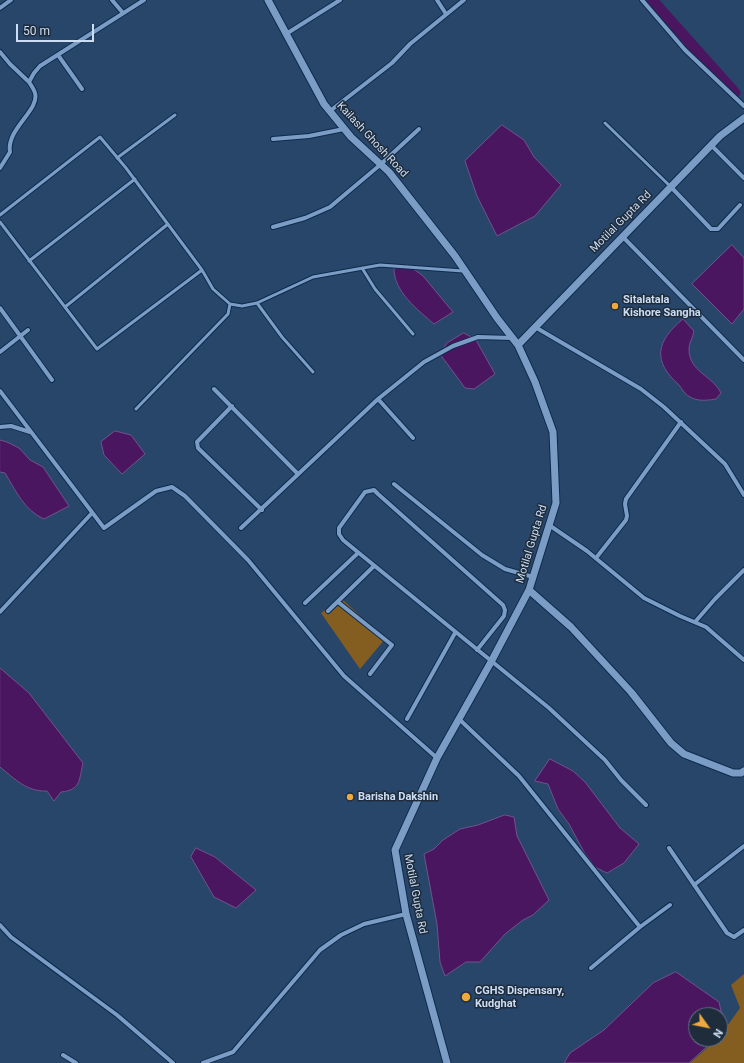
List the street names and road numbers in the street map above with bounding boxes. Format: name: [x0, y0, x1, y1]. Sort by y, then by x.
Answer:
street label: Kailash Ghosh Road: [334, 100, 410, 180]
street label: Motilal Gupta Rd: [588, 189, 654, 255]
street label: Motilal Gupta Rd: [514, 503, 550, 585]
street label: Motilal Gupta Rd: [401, 853, 429, 935]

